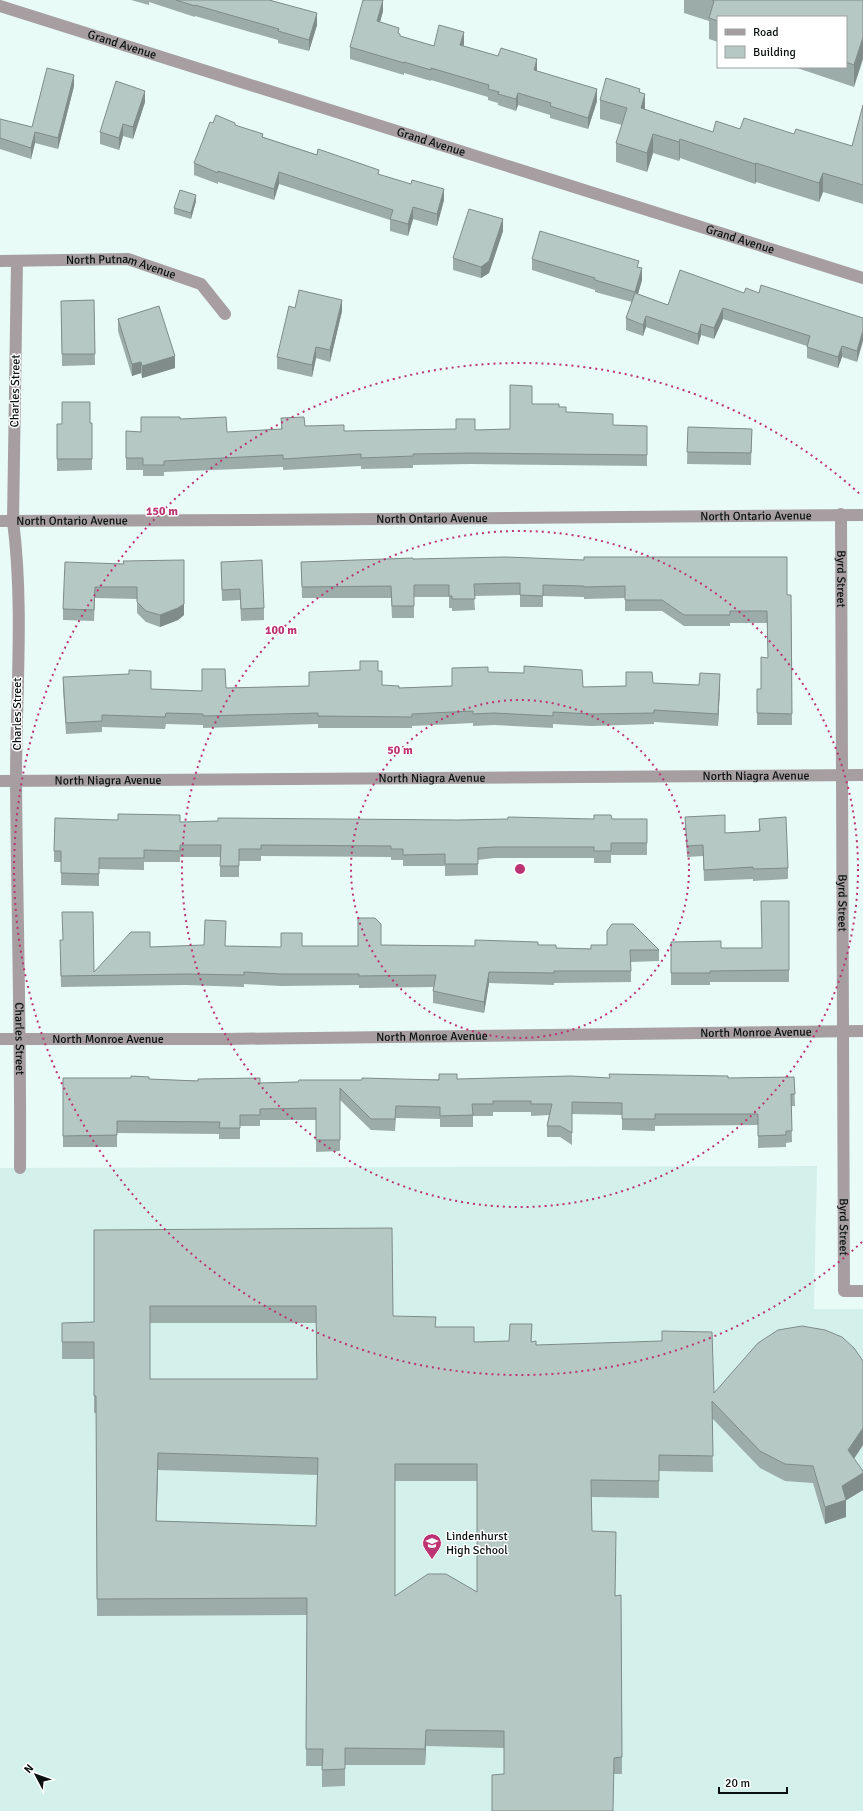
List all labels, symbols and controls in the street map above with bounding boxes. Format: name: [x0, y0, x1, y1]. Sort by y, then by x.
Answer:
legend: [717, 16, 847, 68]
text: Road: [753, 25, 779, 40]
street label: Grand Avenue: [86, 27, 158, 63]
text: Building: [753, 45, 796, 60]
street label: Grand Avenue: [395, 124, 467, 160]
street label: Grand Avenue: [704, 222, 776, 258]
street label: North Putnam Avenue: [66, 252, 178, 283]
street label: Charles Street: [7, 354, 24, 428]
text: 150 m: [146, 504, 178, 519]
street label: North Ontario Avenue: [700, 508, 812, 524]
street label: North Ontario Avenue: [376, 511, 488, 527]
street label: North Ontario Avenue: [16, 513, 128, 529]
street label: Byrd Street: [833, 550, 848, 608]
text: 100 m: [265, 623, 297, 638]
street label: Charles Street: [10, 678, 25, 750]
text: 50 m: [387, 743, 413, 758]
street label: North Niagra Avenue: [702, 768, 810, 784]
street label: North Niagra Avenue: [378, 771, 486, 786]
street label: North Niagra Avenue: [54, 773, 162, 789]
centre of rings: [513, 862, 527, 876]
street label: Byrd Street: [834, 874, 850, 932]
street label: Charles Street: [11, 1002, 27, 1075]
street label: North Monroe Avenue: [700, 1025, 812, 1041]
street label: North Monroe Avenue: [376, 1029, 488, 1045]
street label: North Monroe Avenue: [52, 1032, 164, 1047]
street label: Byrd Street: [836, 1198, 851, 1256]
place label: Lindenhurst High School: [446, 1529, 508, 1558]
school or university icon: Lindenhurst High School: [421, 1532, 443, 1560]
north arrow: [16, 1755, 56, 1795]
text: N: [21, 1762, 36, 1776]
scale bar: [719, 1769, 787, 1795]
text: 20 m: [725, 1776, 750, 1791]

